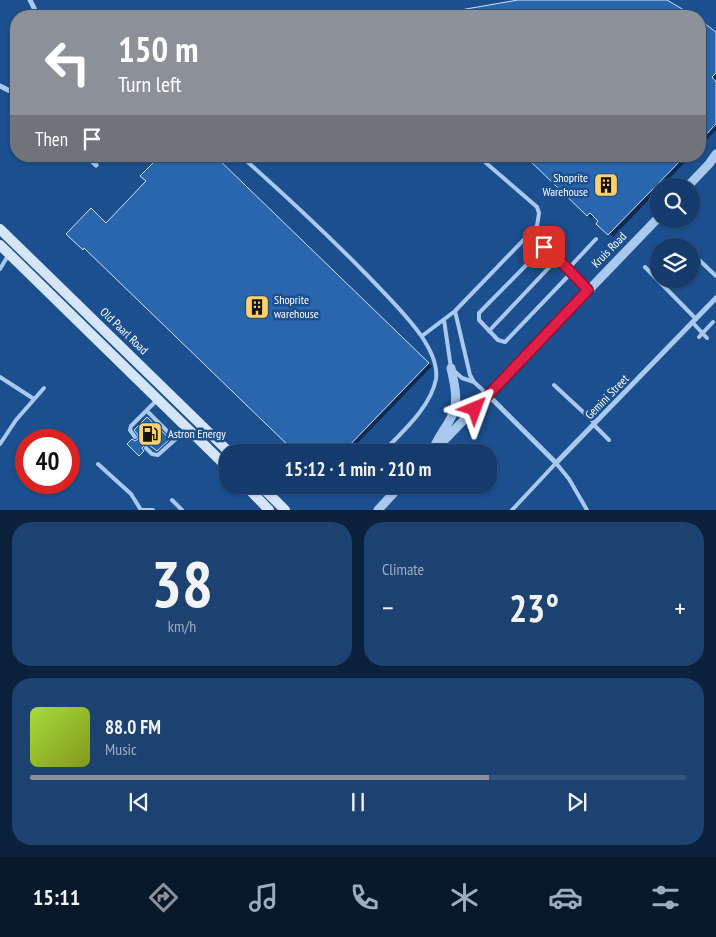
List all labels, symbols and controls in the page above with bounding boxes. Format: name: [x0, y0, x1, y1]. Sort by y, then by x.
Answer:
text: 150 m: [118, 26, 199, 72]
icon: left: [35, 30, 100, 95]
text: Turn left: [118, 70, 182, 98]
icon: arrive: [78, 125, 106, 153]
text: Then: [35, 127, 68, 151]
place label: Shoprite Warehouse: [543, 170, 588, 199]
building icon: Shoprite Warehouse: [593, 172, 619, 198]
map controls: [650, 178, 700, 288]
button: search: [650, 178, 700, 228]
pin: [523, 226, 565, 268]
street label: Kruis Road: [588, 229, 629, 271]
icon: arrive: [530, 233, 558, 261]
button: layers: [650, 238, 700, 288]
place label: Shoprite warehouse: [274, 292, 319, 321]
building icon: Shoprite warehouse: [244, 294, 270, 320]
street label: Old Paarl Road: [97, 304, 151, 357]
street label: Gemini Street: [582, 371, 632, 422]
position arrow: [448, 382, 500, 434]
fuel station icon: Astron Energy: [137, 421, 163, 447]
place label: Astron Energy: [168, 426, 226, 441]
speed limit sign: 40: [15, 429, 80, 494]
text: 15:12 · 1 min · 210 m: [285, 457, 431, 481]
text: 38: [151, 541, 213, 625]
text: Climate: [382, 559, 424, 579]
text: 23°: [509, 583, 559, 632]
text: −: [382, 589, 394, 626]
text: +: [674, 589, 686, 626]
text: km/h: [168, 616, 196, 636]
text: 88.0 FM: [105, 715, 161, 739]
text: Music: [105, 739, 137, 759]
icon: previous: [125, 788, 153, 816]
icon: pause: [344, 788, 372, 816]
icon: next: [563, 788, 591, 816]
icon: directions: [146, 880, 181, 915]
icon: music: [246, 880, 281, 915]
icon: phone: [347, 880, 382, 915]
icon: climate: [447, 880, 482, 915]
icon: car: [548, 880, 583, 915]
icon: filters: [648, 880, 683, 915]
text: 15:11: [33, 883, 80, 911]

